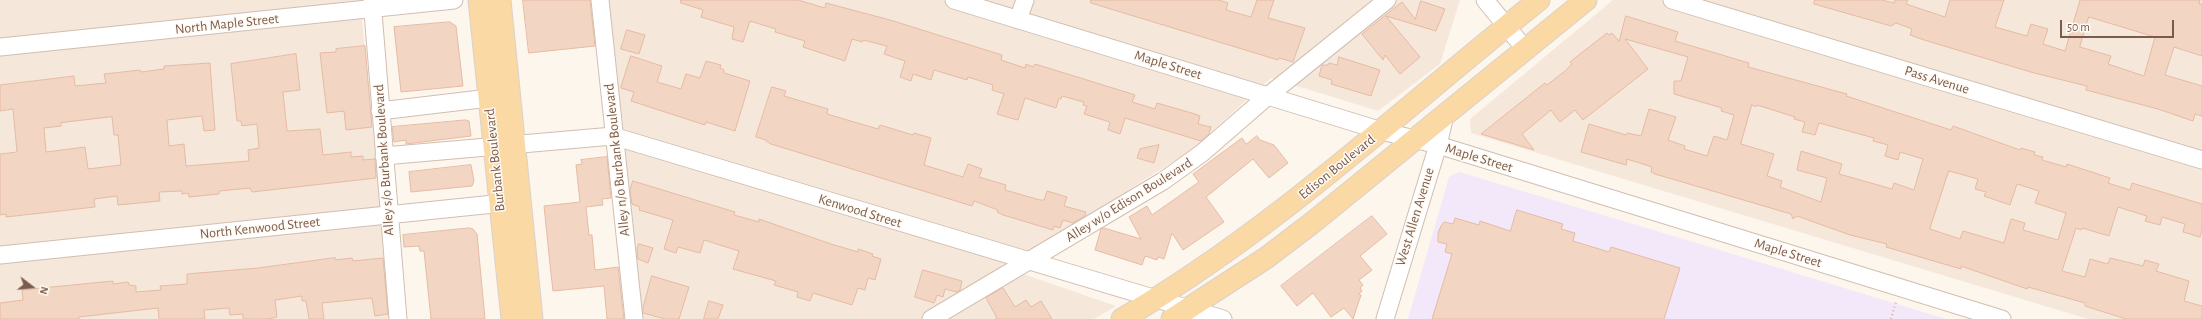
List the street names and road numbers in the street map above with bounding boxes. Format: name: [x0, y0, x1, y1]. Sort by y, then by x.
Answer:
street label: North Maple Street: [174, 10, 280, 38]
street label: Maple Street: [1132, 47, 1204, 83]
street label: Pass Avenue: [1903, 62, 1971, 98]
street label: Alley n/o Burbank Boulevard: [601, 83, 633, 237]
street label: Alley s/o Burbank Boulevard: [370, 84, 398, 236]
street label: Burbank Boulevard: [481, 108, 509, 212]
street label: Edison Boulevard: [1295, 131, 1379, 203]
street label: Maple Street: [1443, 140, 1515, 176]
street label: Alley w/o Edison Boulevard: [1063, 154, 1195, 246]
street label: West Allen Avenue: [1392, 166, 1438, 268]
street label: Kenwood Street: [816, 190, 904, 232]
street label: North Kenwood Street: [199, 213, 321, 243]
street label: Maple Street: [1752, 235, 1824, 271]

